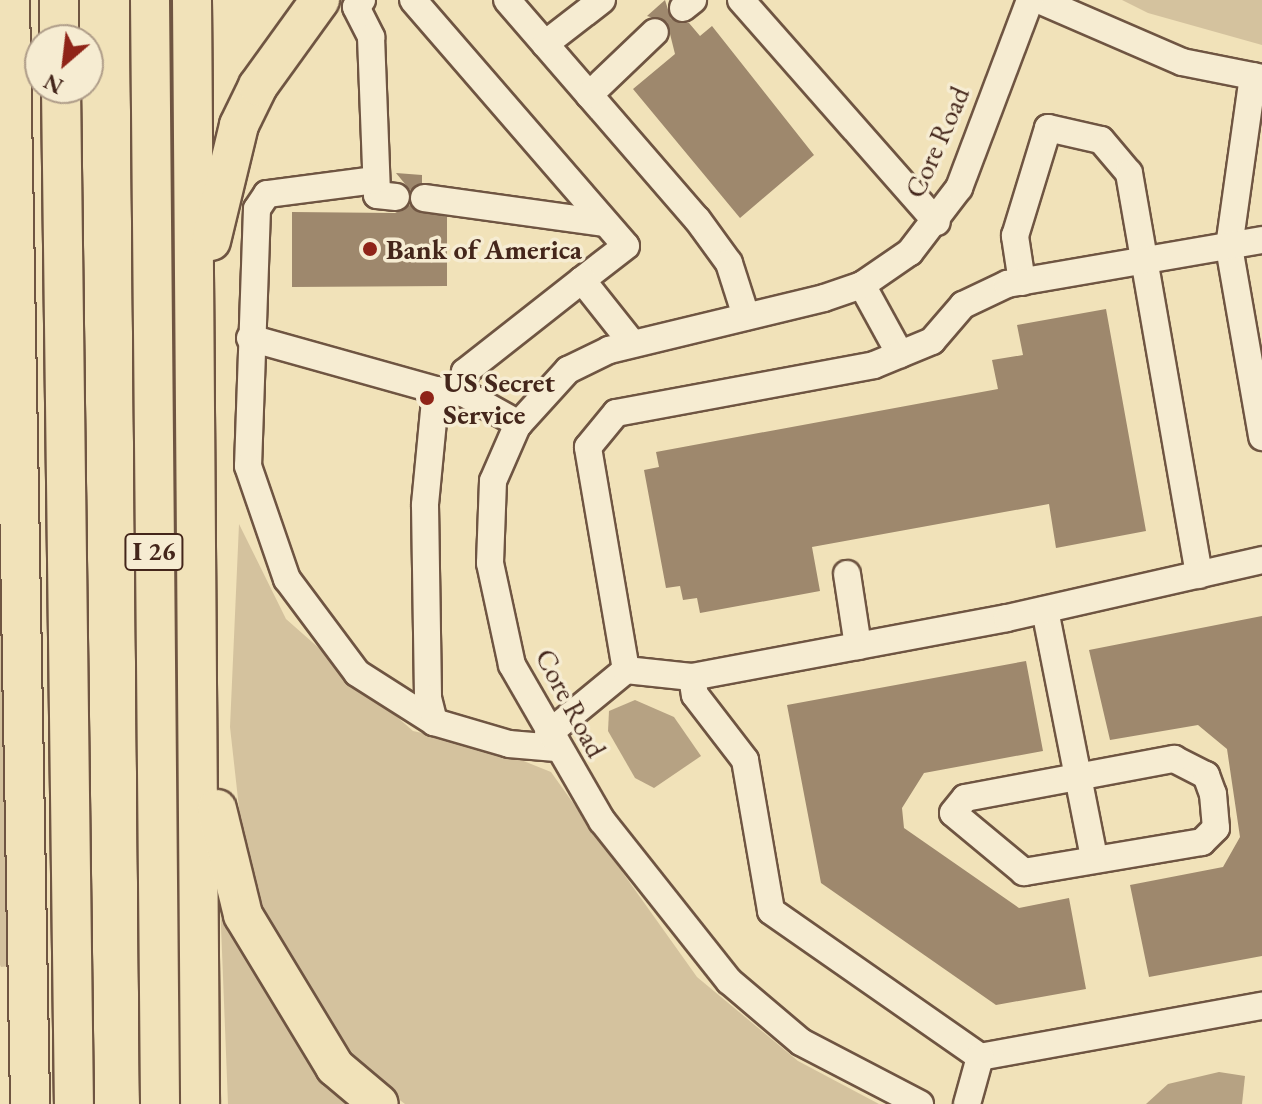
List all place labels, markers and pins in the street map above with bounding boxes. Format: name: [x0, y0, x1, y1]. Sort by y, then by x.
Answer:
place label: Bank of America: [386, 232, 582, 266]
marker: Bank of America: [361, 240, 379, 258]
place label: US Secret Service: [443, 365, 555, 431]
marker: US Secret Service: [418, 389, 436, 407]

